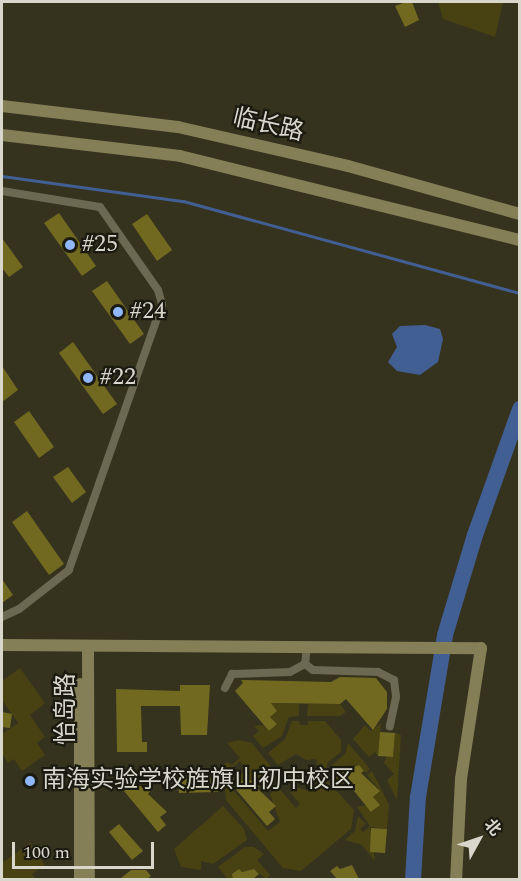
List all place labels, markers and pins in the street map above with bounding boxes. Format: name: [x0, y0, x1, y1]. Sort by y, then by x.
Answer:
place label: #25: [82, 231, 118, 259]
marker: #25: [63, 238, 77, 252]
place label: #24: [130, 298, 166, 326]
marker: #24: [111, 305, 125, 319]
place label: #22: [100, 364, 136, 392]
marker: #22: [81, 371, 95, 385]
place label: 南海实验学校旌旗山初中校区: [42, 767, 354, 795]
marker: 南海实验学校旌旗山初中校区: [23, 774, 37, 788]

